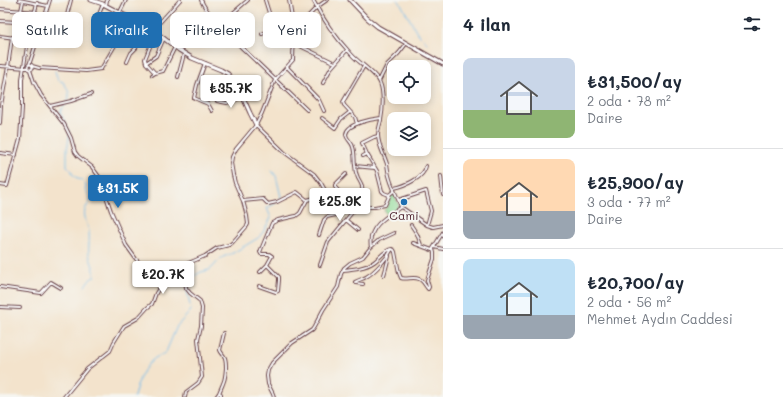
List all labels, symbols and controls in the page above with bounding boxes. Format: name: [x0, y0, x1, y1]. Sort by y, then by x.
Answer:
chip: Satılık: [12, 12, 83, 48]
chip: Kiralık: [91, 12, 162, 48]
chip: Filtreler: [170, 12, 255, 48]
chip: Yeni: [263, 12, 321, 48]
text: 4 ilan: [463, 13, 510, 35]
icon: filters: [741, 13, 763, 35]
map controls: [387, 60, 431, 156]
button: locate: [387, 60, 431, 104]
text: ₺31,500/ay: [587, 70, 682, 92]
icon: home: [495, 74, 543, 122]
pin: ₺35.7K: [198, 75, 264, 109]
text: ₺35.7K: [209, 79, 253, 96]
text: 2 oda · 78 m²: [587, 92, 671, 109]
text: Daire: [587, 109, 623, 126]
button: layers: [387, 112, 431, 156]
text: ₺25,900/ay: [587, 171, 684, 193]
pin: ₺31.5K: [85, 175, 151, 209]
icon: home: [495, 175, 543, 223]
text: ₺31.5K: [97, 179, 139, 196]
pin: ₺25.9K: [307, 188, 373, 222]
text: ₺25.9K: [318, 192, 362, 209]
text: 3 oda · 77 m²: [587, 193, 671, 210]
marker: Cami: [399, 197, 409, 207]
place label: Cami: [389, 207, 419, 223]
text: Daire: [587, 210, 623, 227]
pin: ₺20.7K: [130, 261, 196, 295]
text: ₺20.7K: [141, 265, 185, 282]
text: ₺20,700/ay: [587, 271, 684, 293]
icon: home: [495, 275, 543, 323]
text: 2 oda · 56 m²: [587, 293, 671, 310]
text: Mehmet Aydın Caddesi: [587, 310, 733, 327]

